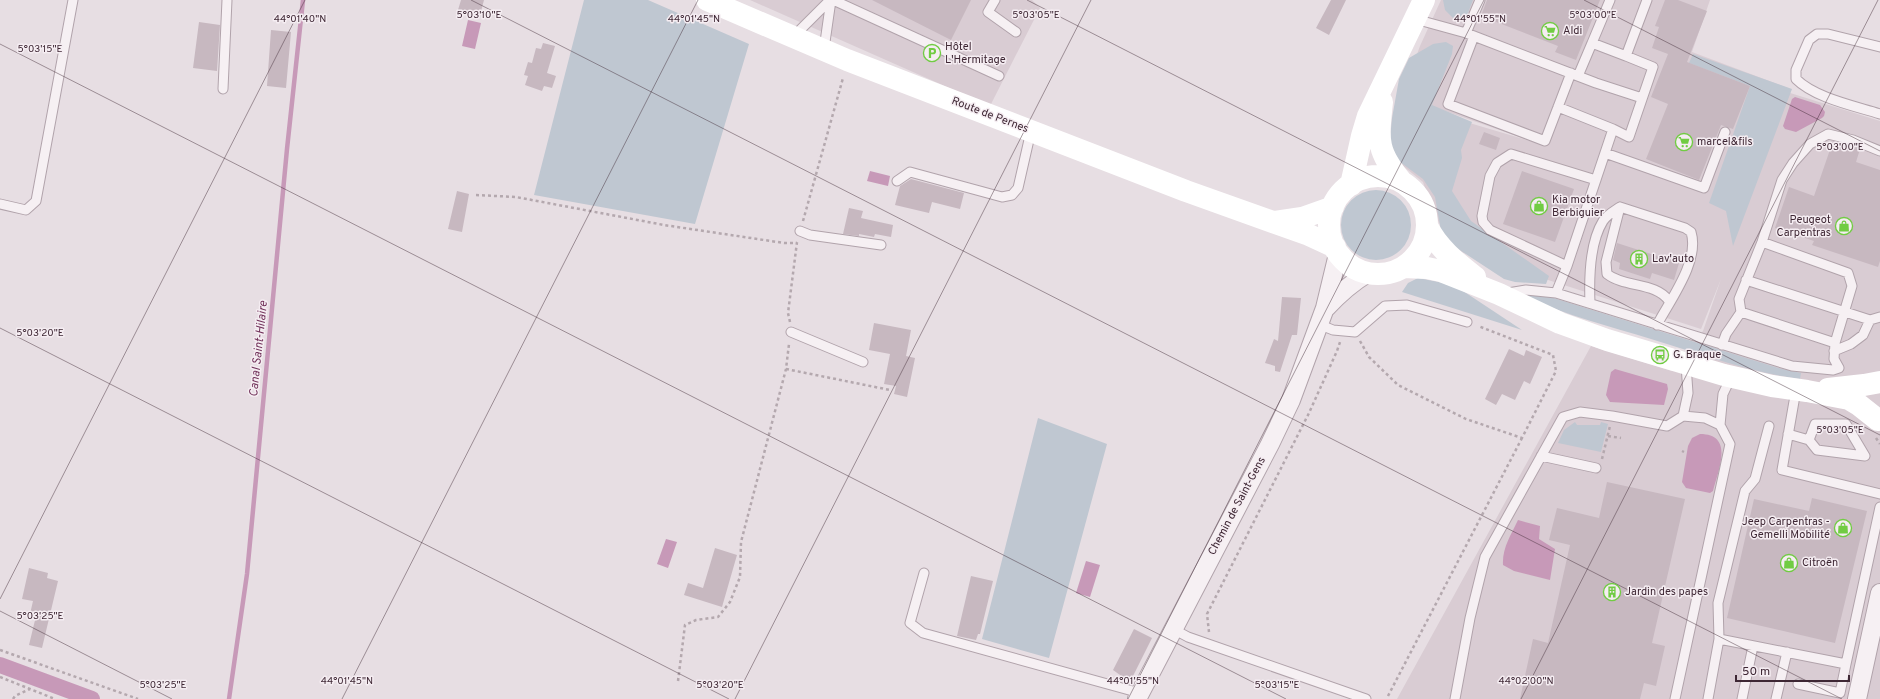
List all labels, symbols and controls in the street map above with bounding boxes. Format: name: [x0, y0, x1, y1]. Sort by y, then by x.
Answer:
text: 5°03'10"E: [456, 9, 502, 22]
text: 5°03'05"E: [1012, 9, 1060, 22]
text: 5°03'00"E: [1569, 9, 1617, 22]
text: 44°01'40"N: [274, 13, 326, 26]
text: 44°01'45"N: [668, 13, 720, 26]
text: 44°01'55"N: [1454, 13, 1506, 26]
supermarket icon: Aldi: [1540, 21, 1560, 41]
place label: Aldi: [1563, 24, 1582, 38]
place label: Hôtel L'Hermitage: [945, 40, 1006, 67]
text: 5°03'15"E: [18, 43, 62, 56]
parking icon: Hôtel L'Hermitage: [922, 43, 942, 63]
street label: Route de Pernes: [950, 94, 1030, 136]
supermarket icon: marcel&fils: [1674, 132, 1694, 152]
place label: marcel&fils: [1697, 135, 1753, 149]
text: 5°03'00"E: [1816, 141, 1864, 154]
place label: Kia motor Berbiguier: [1552, 193, 1605, 220]
shop icon: Kia motor Berbiguier: [1529, 196, 1549, 216]
place label: Peugeot Carpentras: [1777, 213, 1831, 240]
shop icon: Peugeot Carpentras: [1834, 216, 1854, 236]
building icon: Lav'auto: [1629, 249, 1649, 269]
place label: Lav'auto: [1652, 252, 1694, 266]
water label: Canal Saint-Hilaire: [246, 299, 272, 398]
text: 5°03'20"E: [16, 327, 64, 340]
bus stop icon: G. Braque: [1650, 345, 1670, 365]
place label: G. Braque: [1673, 348, 1721, 362]
text: 5°03'05"E: [1816, 424, 1864, 437]
street label: Chemin de Saint-Gens: [1205, 454, 1269, 558]
place label: Jeep Carpentras - Gemelli Mobilité: [1742, 515, 1830, 542]
shop icon: Jeep Carpentras - Gemelli Mobilité: [1833, 518, 1853, 538]
shop icon: Citroën: [1779, 553, 1799, 573]
place label: Citroën: [1802, 556, 1838, 570]
building icon: Jardin des papes: [1602, 582, 1622, 602]
place label: Jardin des papes: [1625, 585, 1708, 599]
text: 5°03'25"E: [16, 610, 64, 623]
scale bar: [1736, 657, 1849, 683]
text: 50 m: [1742, 664, 1770, 680]
text: 44°01'45"N: [321, 675, 373, 688]
text: 44°01'55"N: [1107, 675, 1159, 688]
text: 44°02'00"N: [1498, 675, 1554, 688]
text: 5°03'25"E: [139, 679, 187, 692]
text: 5°03'20"E: [696, 679, 744, 692]
text: 5°03'15"E: [1255, 679, 1299, 692]

